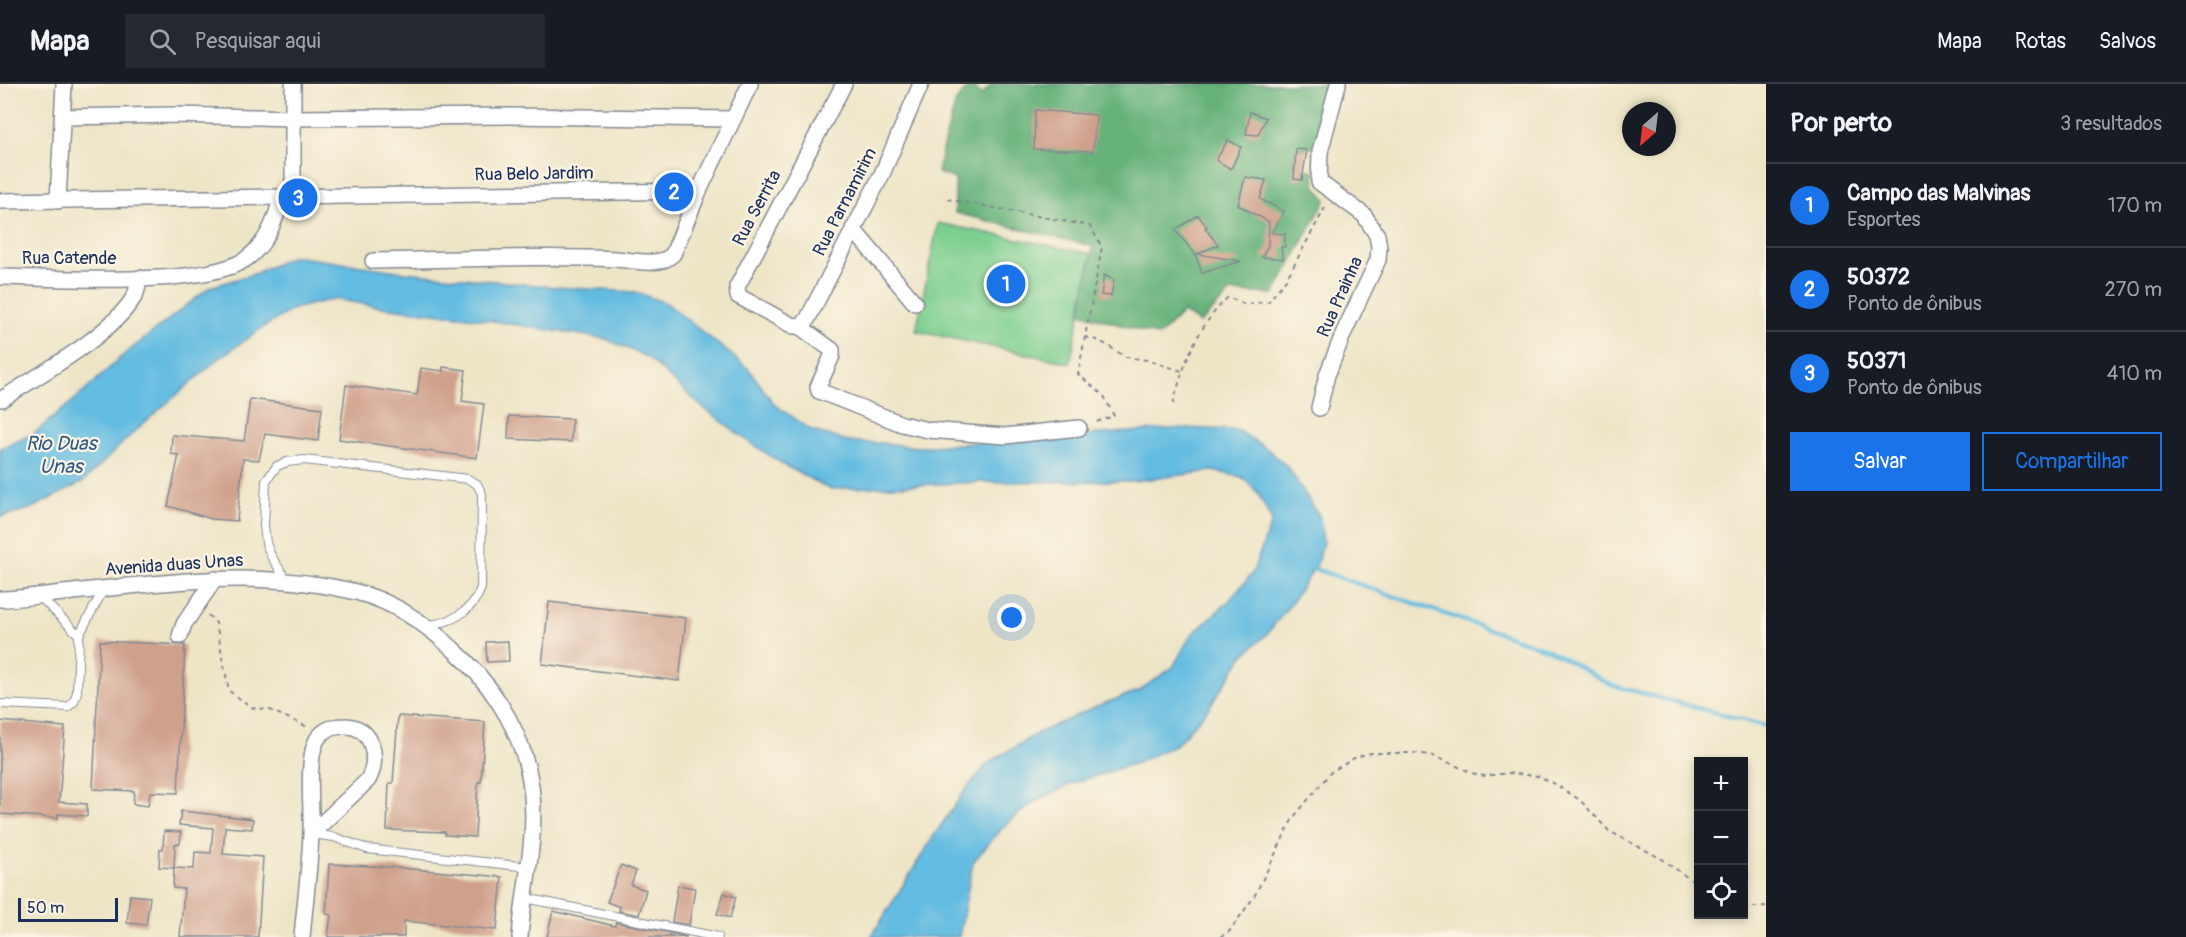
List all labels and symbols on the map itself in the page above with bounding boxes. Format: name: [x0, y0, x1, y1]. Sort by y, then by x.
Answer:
north arrow: [1622, 102, 1676, 156]
street label: Rua Parnamirim: [808, 144, 882, 260]
street label: Rua Belo Jardim: [474, 161, 594, 187]
street label: Rua Serrita: [727, 166, 787, 250]
pin: 2: [654, 170, 694, 214]
pin: 3: [278, 176, 318, 220]
street label: Rua Catende: [22, 247, 116, 270]
street label: Rua Prainha: [1312, 253, 1368, 341]
pin: 1: [986, 262, 1026, 306]
water label: Rio Duas Unas: [26, 431, 98, 479]
street label: Avenida duas Unas: [104, 549, 244, 581]
your location: [997, 603, 1026, 632]
scale bar: [18, 895, 118, 922]

